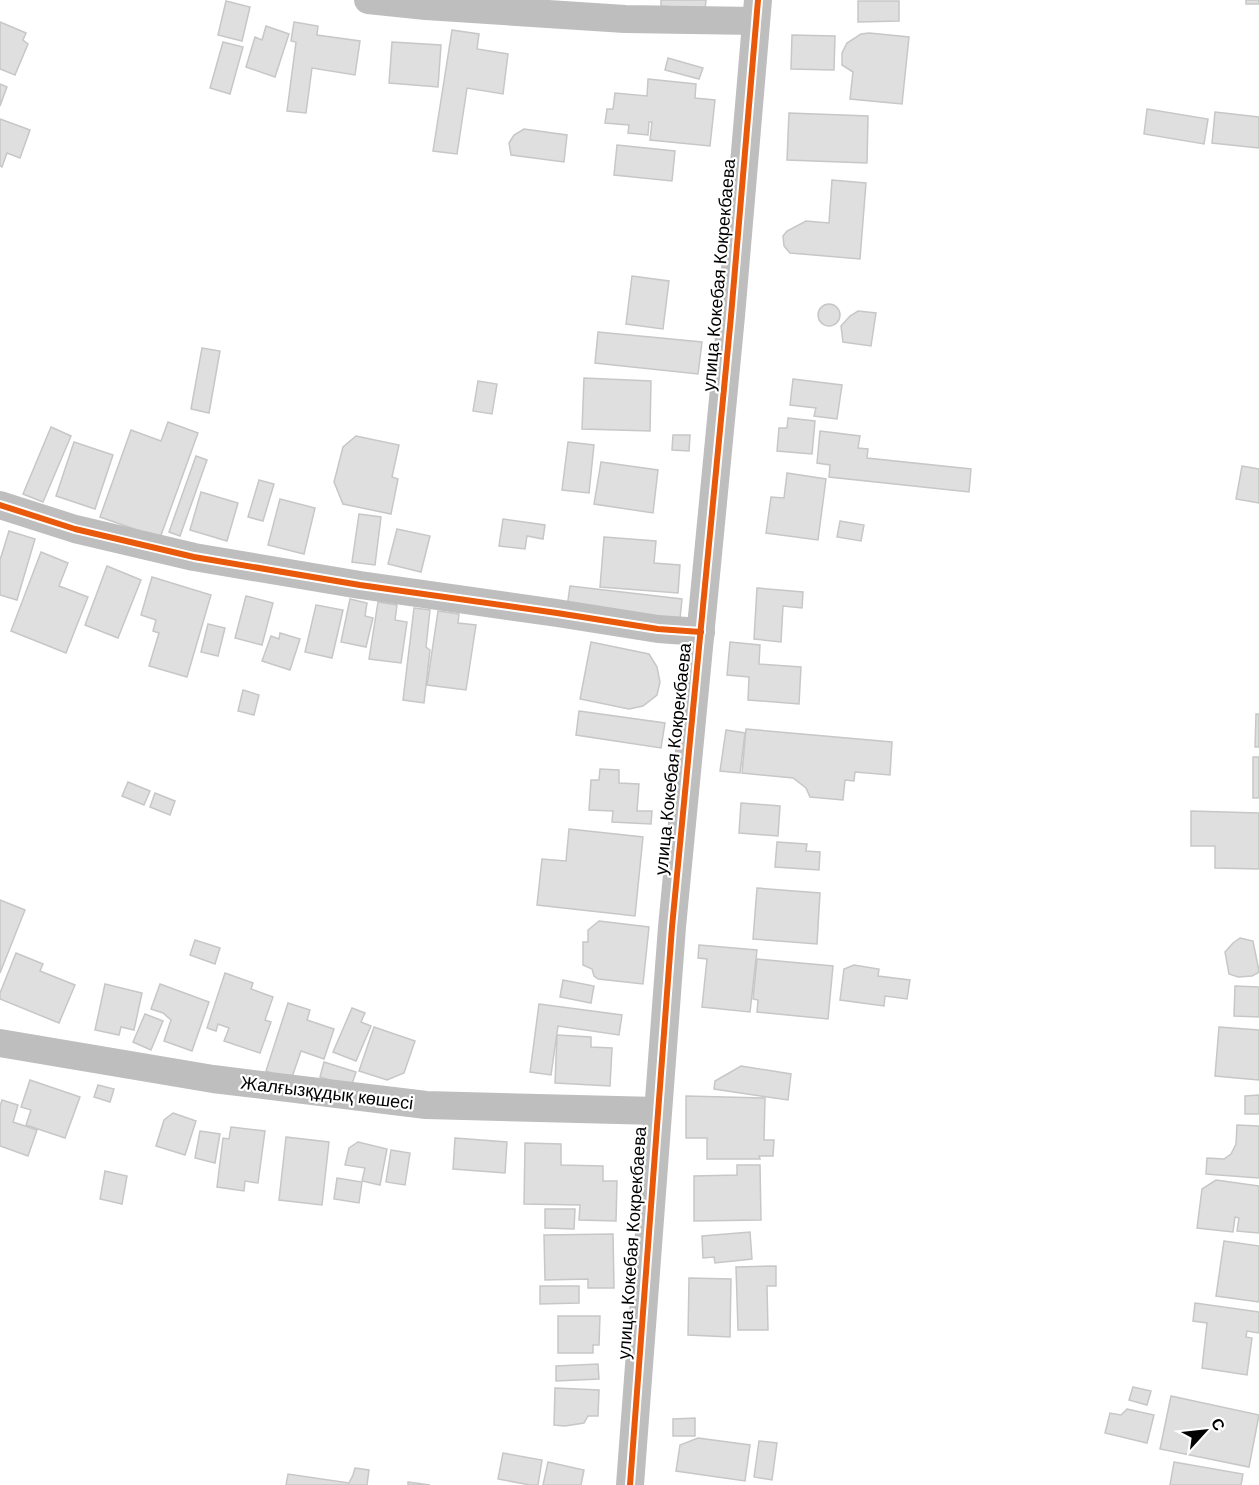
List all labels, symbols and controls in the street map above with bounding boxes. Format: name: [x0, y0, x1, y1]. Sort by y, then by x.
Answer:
street label: улица Кокебая Кокрекбаева: [699, 157, 739, 392]
street label: улица Кокебая Кокрекбаева: [651, 641, 695, 876]
street label: Жалғызқұдық көшесі: [240, 1072, 414, 1114]
street label: улица Кокебая Кокрекбаева: [614, 1125, 650, 1360]
north arrow: [1175, 1401, 1235, 1461]
text: С: [1208, 1415, 1228, 1434]

